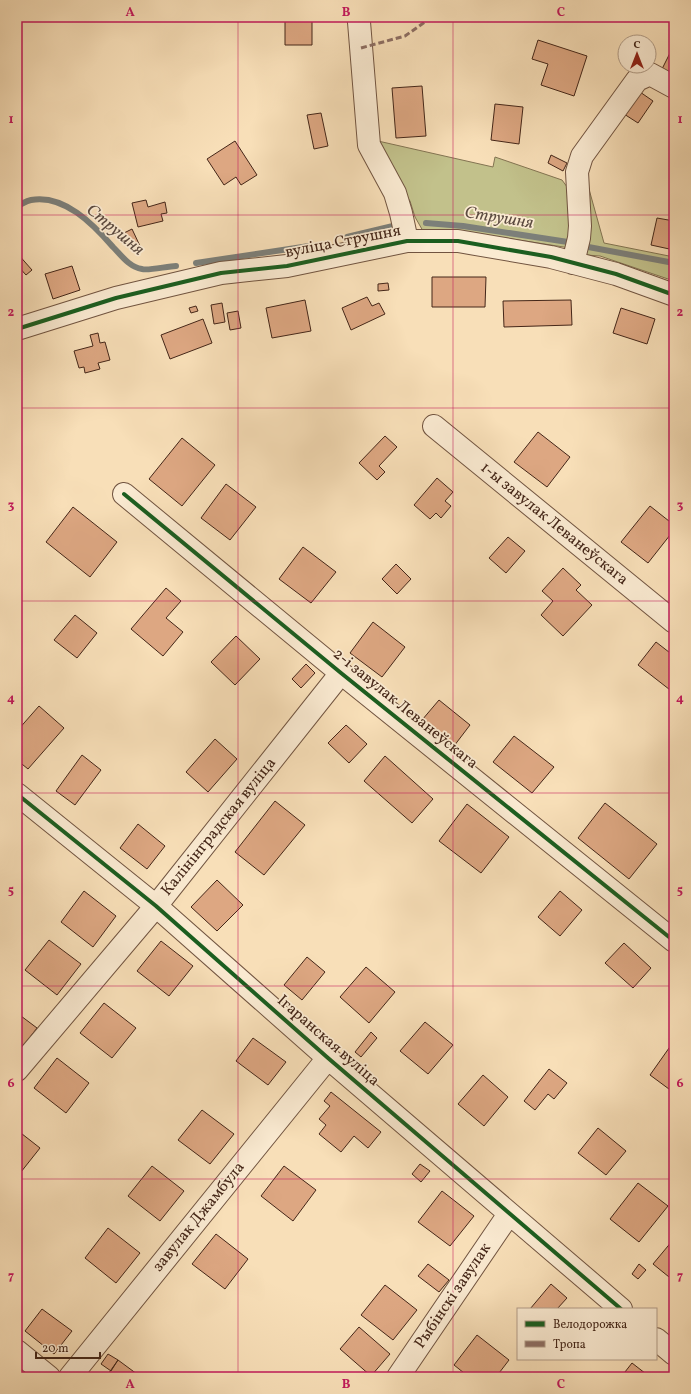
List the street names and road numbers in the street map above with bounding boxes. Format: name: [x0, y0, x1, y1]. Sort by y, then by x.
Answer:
street label: вуліца Струшня: [283, 220, 403, 264]
street label: 1-ы завулак Леванеўскага: [475, 457, 633, 591]
street label: 2-і завулак Леванеўскага: [328, 643, 482, 775]
street label: Калінінградская вуліца: [156, 753, 282, 901]
street label: Ігаранская вуліца: [272, 990, 384, 1092]
street label: завулак Джамбула: [148, 1157, 250, 1277]
street label: Рыбінскі завулак: [409, 1238, 497, 1353]

